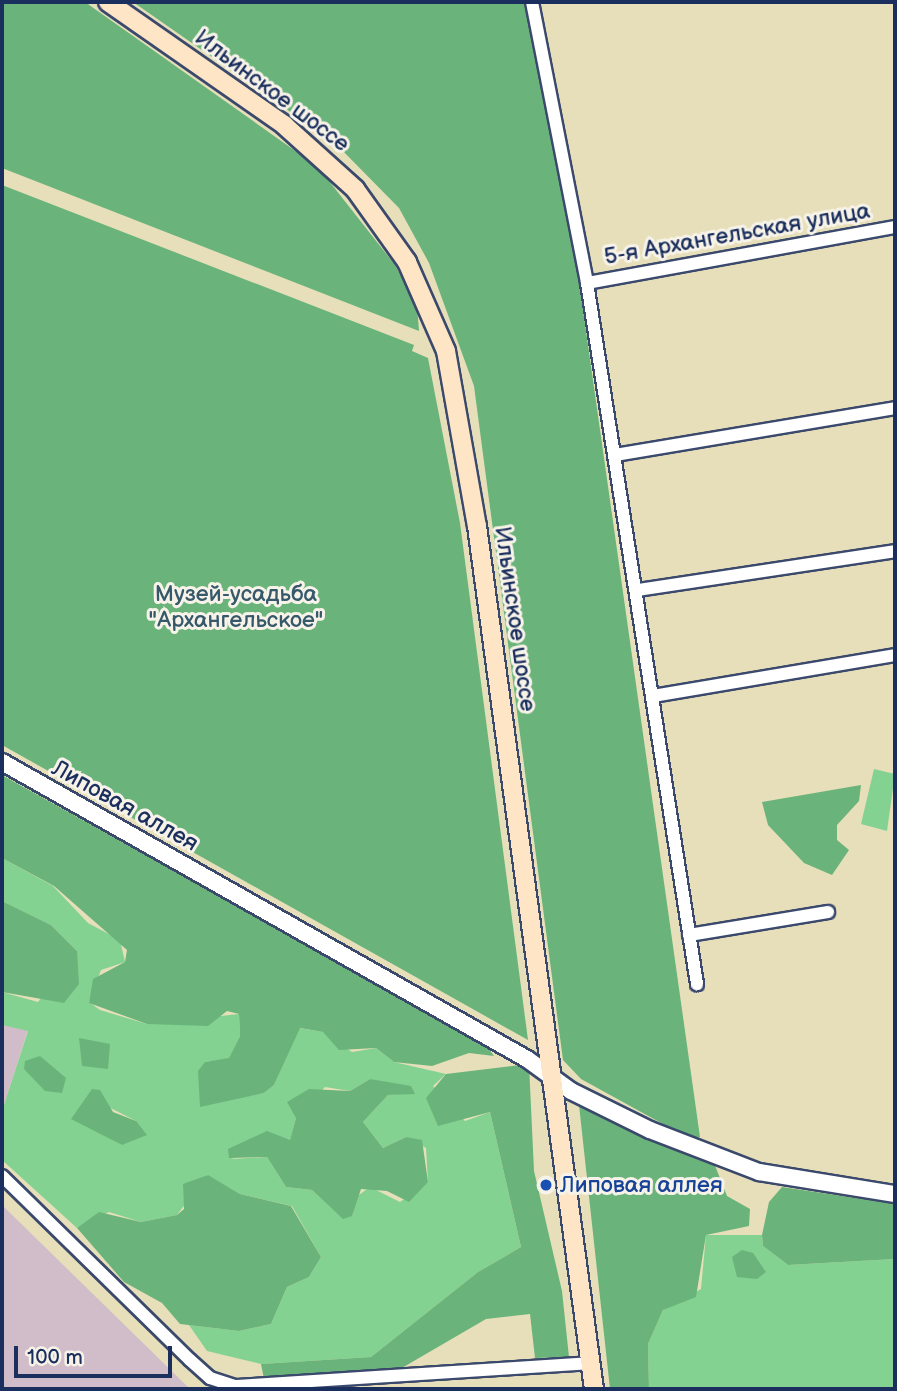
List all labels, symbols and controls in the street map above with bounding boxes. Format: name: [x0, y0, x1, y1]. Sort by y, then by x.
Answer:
street label: Ильинское шоссе: [189, 24, 355, 158]
street label: 5-я Архангельская улица: [602, 197, 872, 271]
street label: Ильинское шоссе: [488, 525, 542, 713]
park label: Музей-усадьба "Архангельское": [149, 580, 323, 634]
street label: Липовая аллея: [47, 754, 203, 858]
place label: Липовая аллея: [560, 1171, 723, 1199]
marker: Липовая аллея: [538, 1177, 554, 1193]
scale bar: [18, 1332, 175, 1376]
text: 100 m: [27, 1345, 83, 1370]

